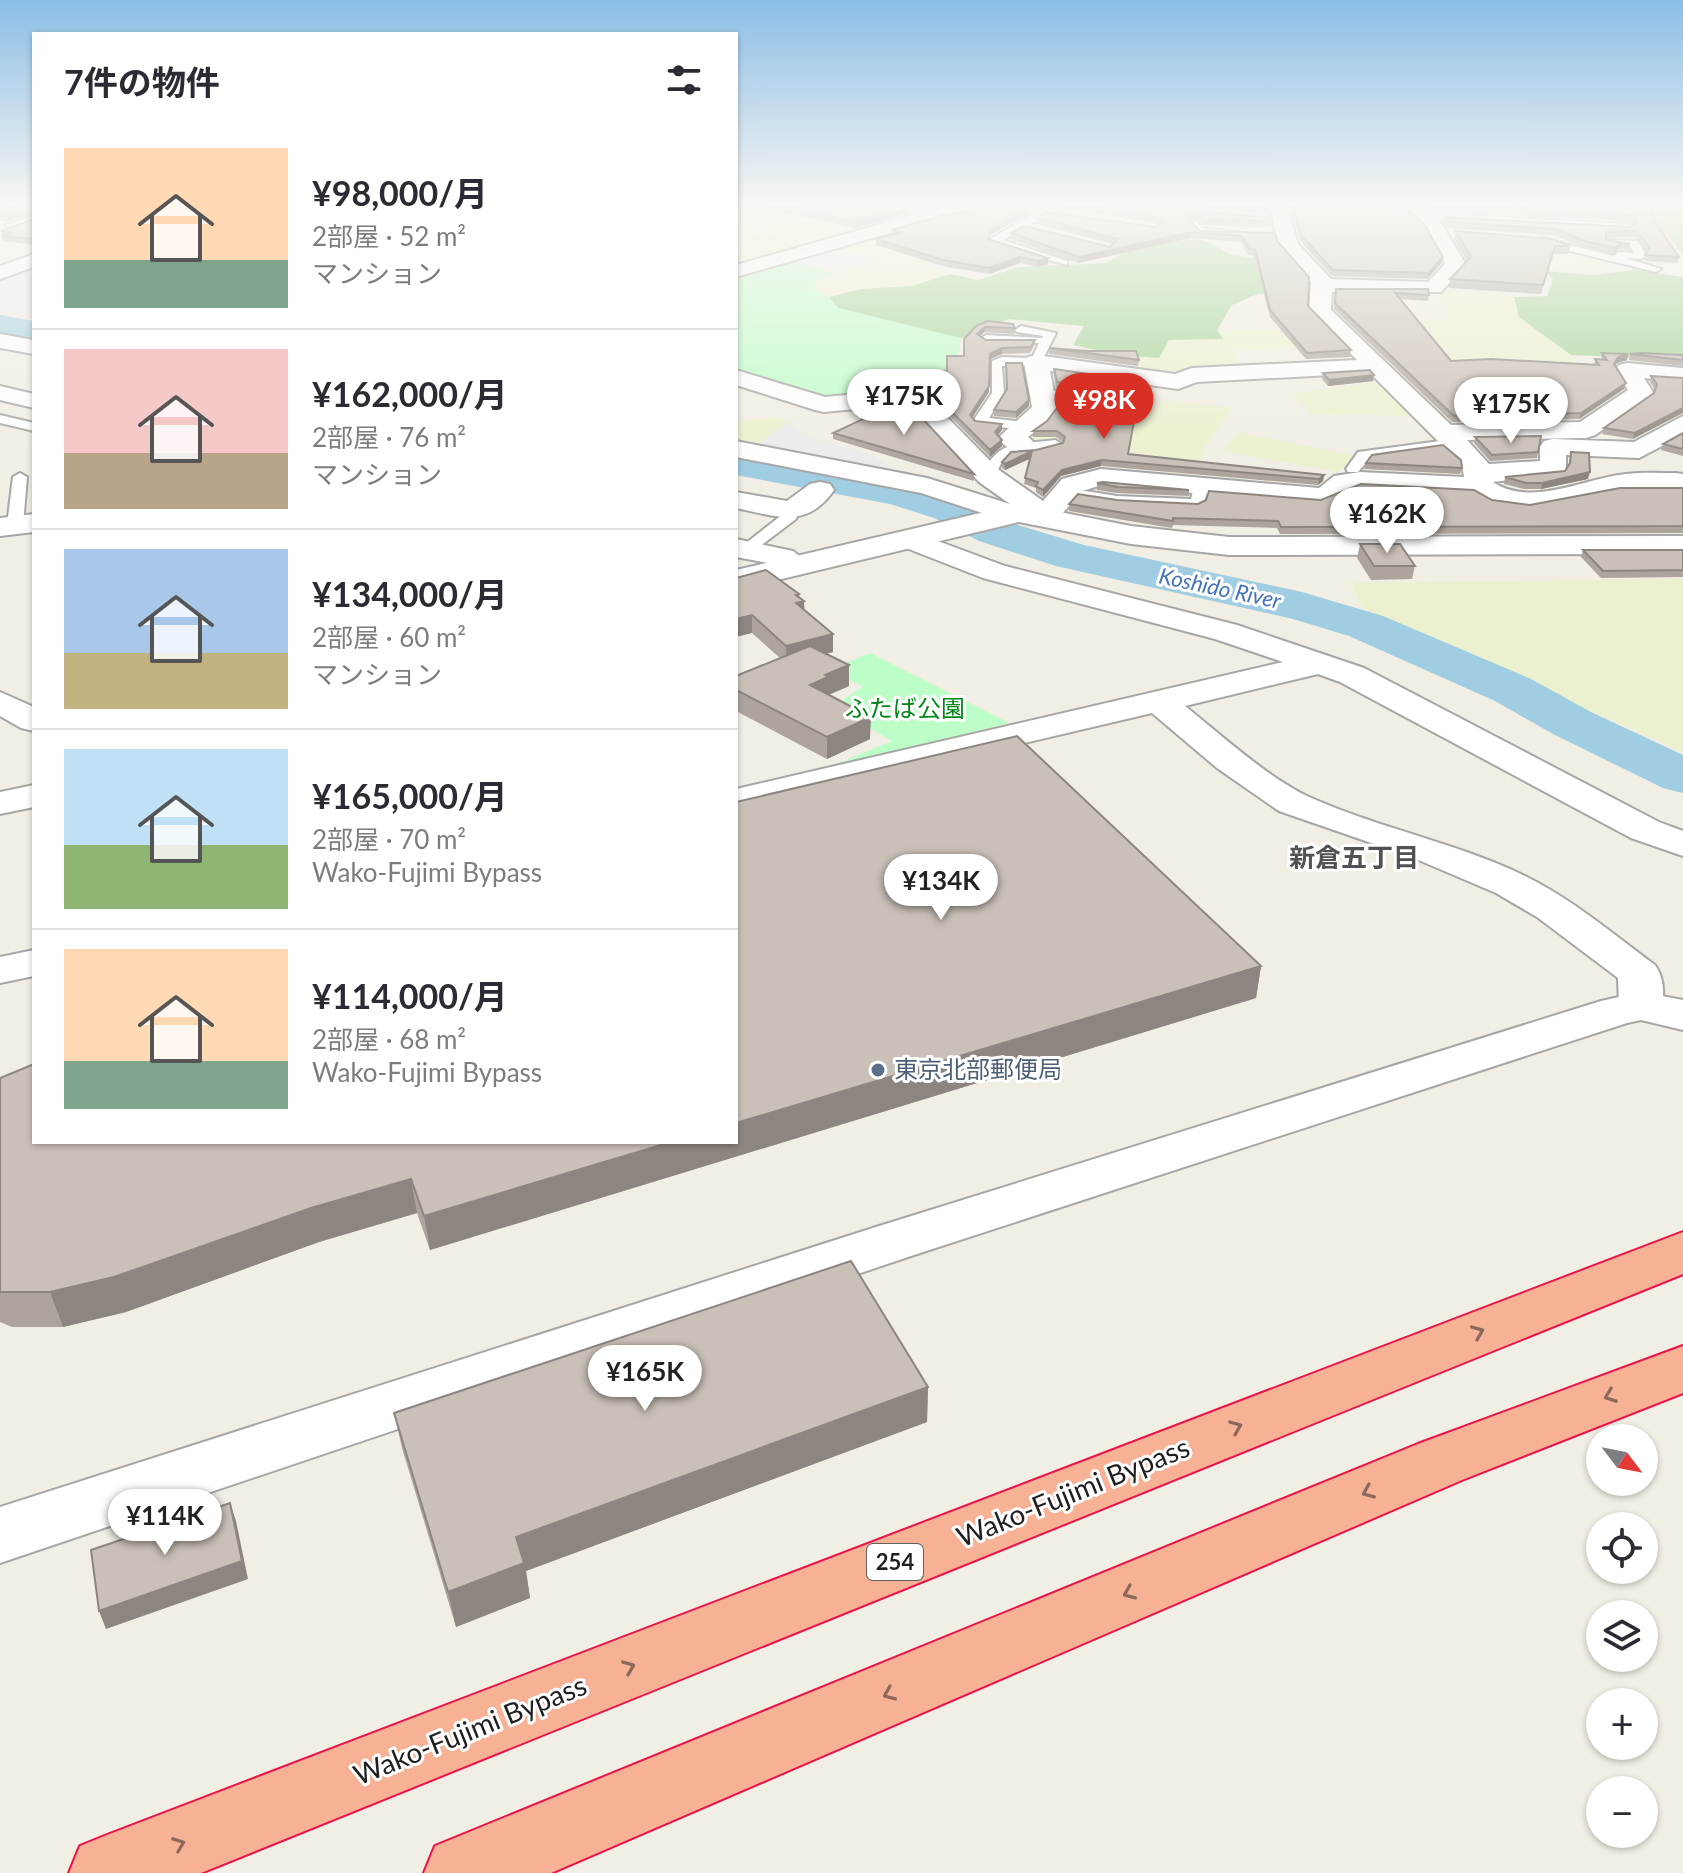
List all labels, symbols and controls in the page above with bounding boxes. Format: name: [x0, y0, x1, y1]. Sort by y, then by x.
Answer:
icon: filters: [662, 58, 706, 102]
text: 7件の物件: [64, 61, 220, 102]
text: ¥98,000/月: [312, 172, 488, 213]
icon: home: [128, 180, 224, 276]
text: 2部屋 · 52 m²: [312, 220, 466, 252]
text: マンション: [312, 257, 442, 289]
pin: ¥175K: [848, 369, 960, 437]
text: ¥162,000/月: [312, 373, 508, 414]
pin: ¥98K: [1057, 373, 1151, 441]
pin: ¥175K: [1455, 377, 1567, 445]
text: ¥175K: [865, 379, 943, 411]
icon: home: [128, 381, 224, 477]
text: ¥98K: [1072, 383, 1136, 415]
text: ¥175K: [1472, 387, 1550, 419]
text: 2部屋 · 76 m²: [312, 421, 466, 453]
text: マンション: [312, 458, 442, 490]
pin: ¥162K: [1331, 487, 1443, 555]
text: ¥162K: [1348, 497, 1426, 529]
water label: Koshido River: [1157, 561, 1284, 614]
text: ¥134,000/月: [312, 573, 508, 614]
icon: home: [128, 581, 224, 677]
text: 2部屋 · 60 m²: [312, 621, 466, 653]
text: マンション: [312, 658, 442, 690]
park label: ふたば公園: [845, 693, 965, 722]
text: ¥165,000/月: [312, 775, 508, 816]
icon: home: [128, 781, 224, 877]
text: 2部屋 · 70 m²: [312, 823, 466, 855]
district label: 新倉五丁目: [1289, 841, 1419, 873]
pin: ¥134K: [885, 854, 997, 922]
text: Wako-Fujimi Bypass: [312, 856, 542, 888]
text: ¥134K: [902, 864, 980, 896]
text: ¥114,000/月: [312, 975, 508, 1016]
icon: home: [128, 981, 224, 1077]
text: 2部屋 · 68 m²: [312, 1023, 466, 1055]
place label: 東京北部郵便局: [894, 1054, 1062, 1083]
text: Wako-Fujimi Bypass: [312, 1056, 542, 1088]
marker: 東京北部郵便局: [869, 1061, 887, 1079]
one-way arrow: [1470, 1325, 1484, 1342]
pin: ¥165K: [589, 1345, 701, 1413]
text: ¥165K: [606, 1355, 684, 1387]
one-way arrow: [1604, 1386, 1618, 1403]
one-way arrow: [1228, 1420, 1242, 1437]
north arrow: [1586, 1424, 1658, 1496]
map controls: [1586, 1424, 1658, 1848]
street label: Wako-Fujimi Bypass: [951, 1429, 1194, 1553]
one-way arrow: [1362, 1483, 1376, 1499]
pin: ¥114K: [109, 1489, 221, 1557]
text: ¥114K: [126, 1499, 204, 1531]
button: locate: [1586, 1512, 1658, 1584]
road number: 254: [867, 1544, 923, 1580]
one-way arrow: [1123, 1583, 1137, 1599]
button: layers: [1586, 1600, 1658, 1672]
one-way arrow: [621, 1660, 635, 1677]
street label: Wako-Fujimi Bypass: [348, 1667, 591, 1791]
one-way arrow: [883, 1684, 897, 1700]
button: +: [1586, 1688, 1658, 1760]
button: −: [1586, 1776, 1658, 1848]
one-way arrow: [171, 1838, 185, 1854]

